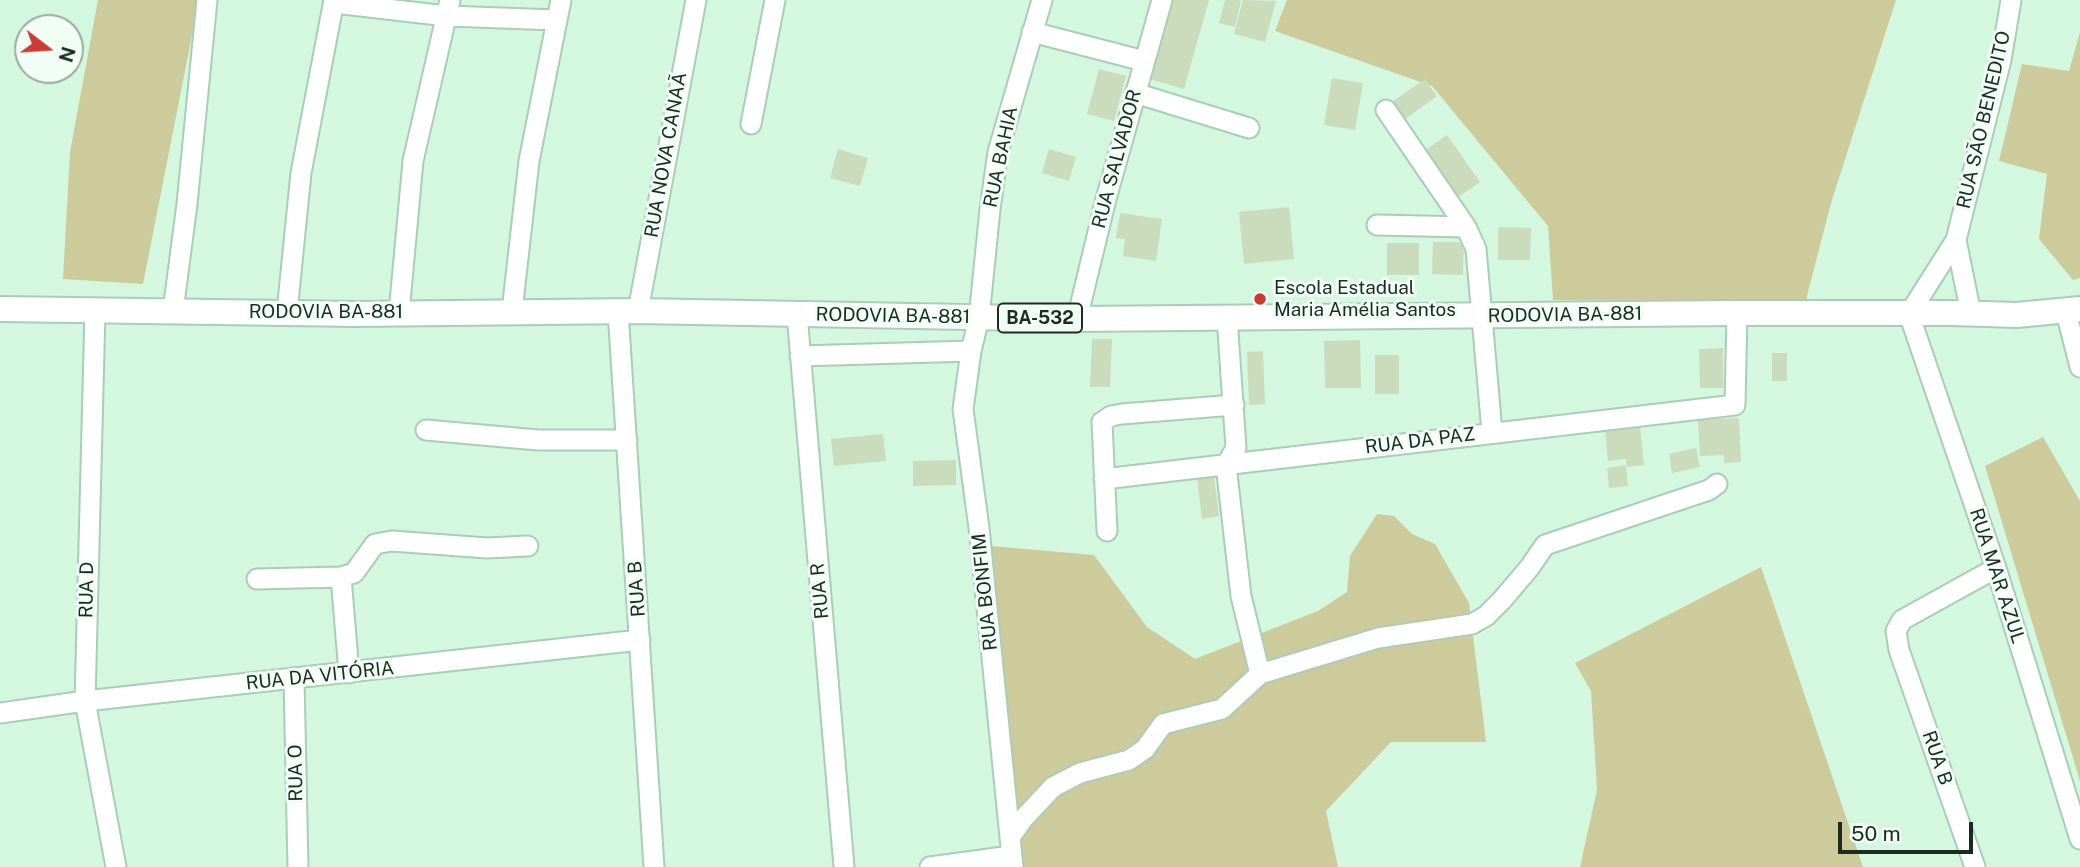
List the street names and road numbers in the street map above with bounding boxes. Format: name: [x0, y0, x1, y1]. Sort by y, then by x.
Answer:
street label: RUA SÃO BENEDITO: [1952, 29, 2016, 211]
street label: RUA NOVA CANAÃ: [640, 70, 692, 240]
street label: RUA SALVADOR: [1087, 87, 1147, 231]
street label: RUA BAHIA: [979, 104, 1023, 210]
street label: RODOVIA BA-881: [249, 301, 403, 323]
street label: RODOVIA BA-881: [1487, 302, 1643, 328]
street label: RODOVIA BA-881: [815, 303, 971, 329]
road number: BA-532: [998, 304, 1082, 332]
street label: RUA DA PAZ: [1364, 423, 1476, 459]
street label: RUA MAR AZUL: [1964, 505, 2030, 647]
street label: RUA BONFIM: [968, 532, 1002, 652]
street label: RUA B: [624, 560, 650, 618]
street label: RUA D: [75, 562, 99, 618]
street label: RUA R: [806, 562, 834, 620]
street label: RUA DA VITÓRIA: [245, 657, 395, 695]
street label: RUA B: [1917, 728, 1957, 788]
street label: RUA O: [284, 744, 308, 802]

